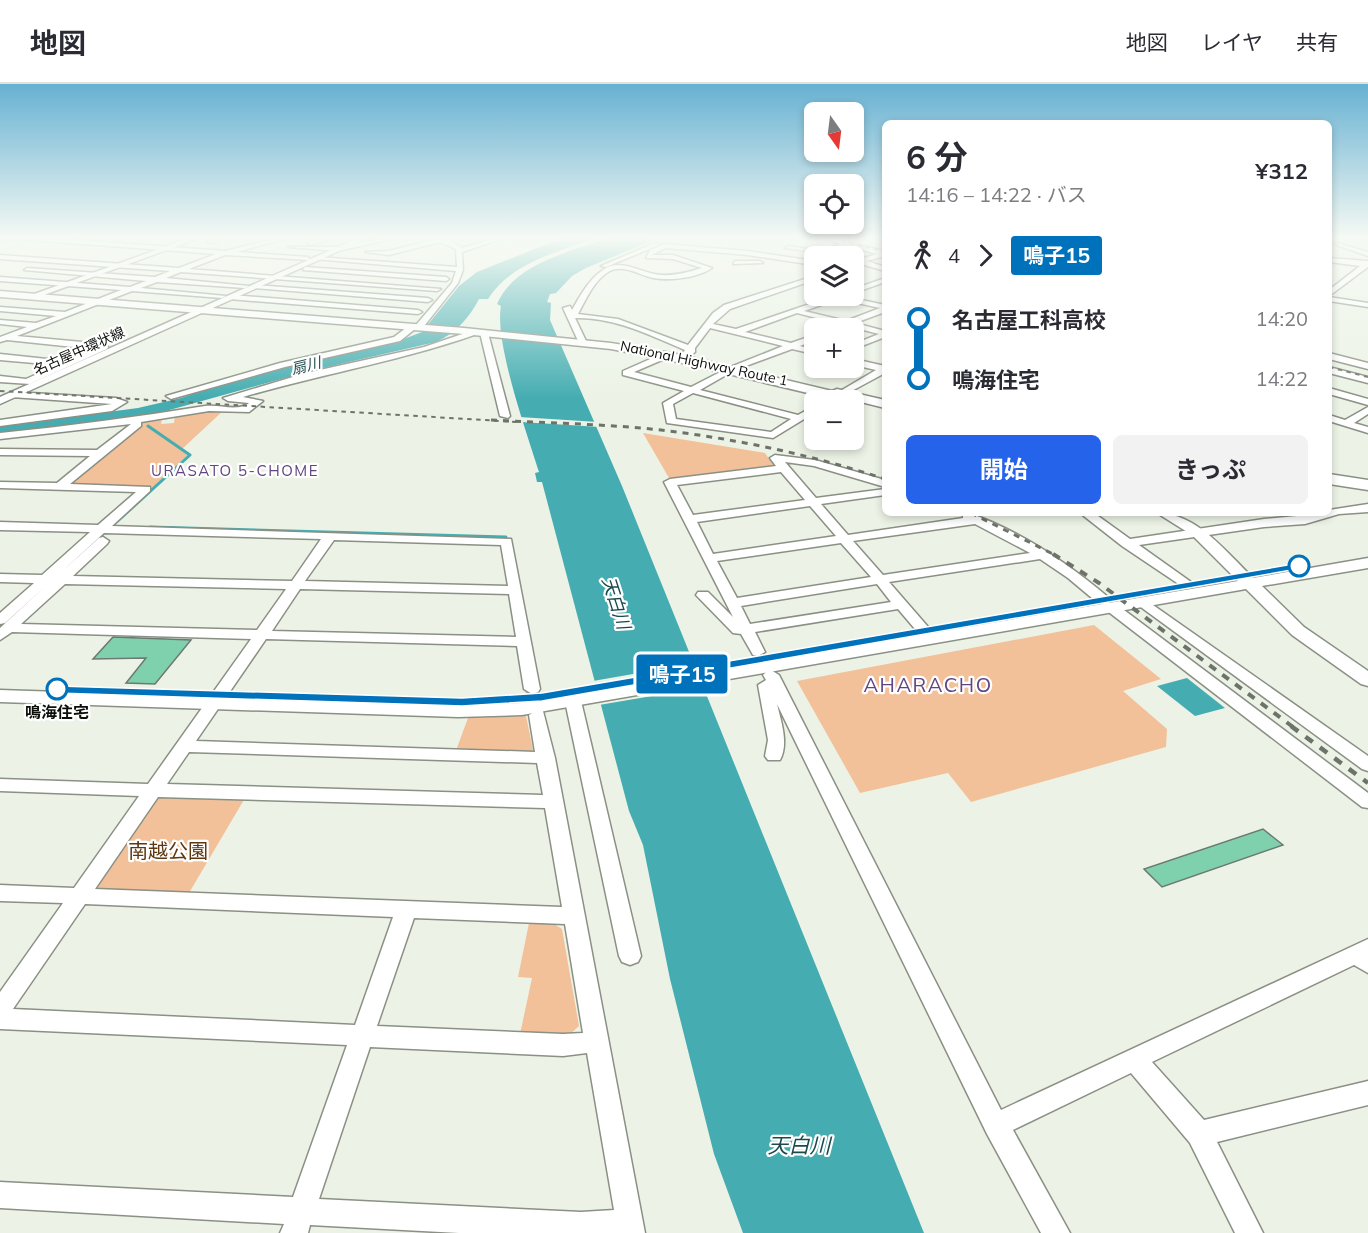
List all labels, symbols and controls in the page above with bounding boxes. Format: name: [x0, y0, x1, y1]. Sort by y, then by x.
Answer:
text: 地図: [30, 25, 86, 60]
text: 地図: [1126, 29, 1168, 55]
text: レイヤ: [1201, 29, 1263, 55]
text: 共有: [1296, 29, 1338, 55]
north arrow: [804, 102, 864, 162]
map controls: [804, 102, 864, 450]
text: 6 分: [906, 136, 968, 177]
text: ¥312: [1255, 157, 1308, 185]
button: locate: [804, 174, 864, 234]
text: 14:16 – 14:22 · バス: [906, 182, 1087, 207]
icon: walk: [906, 239, 939, 272]
icon: forward: [969, 239, 1002, 272]
text: 鳴子15: [1023, 242, 1090, 268]
text: 4: [948, 243, 960, 268]
button: layers: [804, 246, 864, 306]
text: 名古屋工科高校: [952, 306, 1106, 334]
text: 14:20: [1255, 306, 1308, 331]
button: +: [804, 318, 864, 378]
street label: 名古屋中環状線: [31, 323, 127, 379]
street label: National Highway Route 1: [619, 336, 789, 390]
water label: 扇川: [289, 352, 325, 378]
text: 鳴海住宅: [952, 366, 1040, 394]
text: 14:22: [1255, 366, 1308, 391]
button: −: [804, 390, 864, 450]
button: 開始: [906, 435, 1101, 504]
button: きっぷ: [1113, 435, 1308, 504]
district label: URASATO 5-CHOME: [151, 461, 319, 480]
unlabelled marker: [1288, 555, 1310, 577]
water label: 天白川: [597, 574, 636, 634]
line badge: 鳴子15: [640, 654, 724, 694]
text: 鳴子15: [648, 661, 716, 687]
district label: AHARACHO: [863, 672, 993, 697]
marker: 鳴海住宅: [46, 678, 68, 700]
place label: 鳴海住宅: [25, 702, 89, 722]
park label: 南越公園: [128, 838, 208, 863]
water label: 天白川: [768, 1132, 832, 1158]

